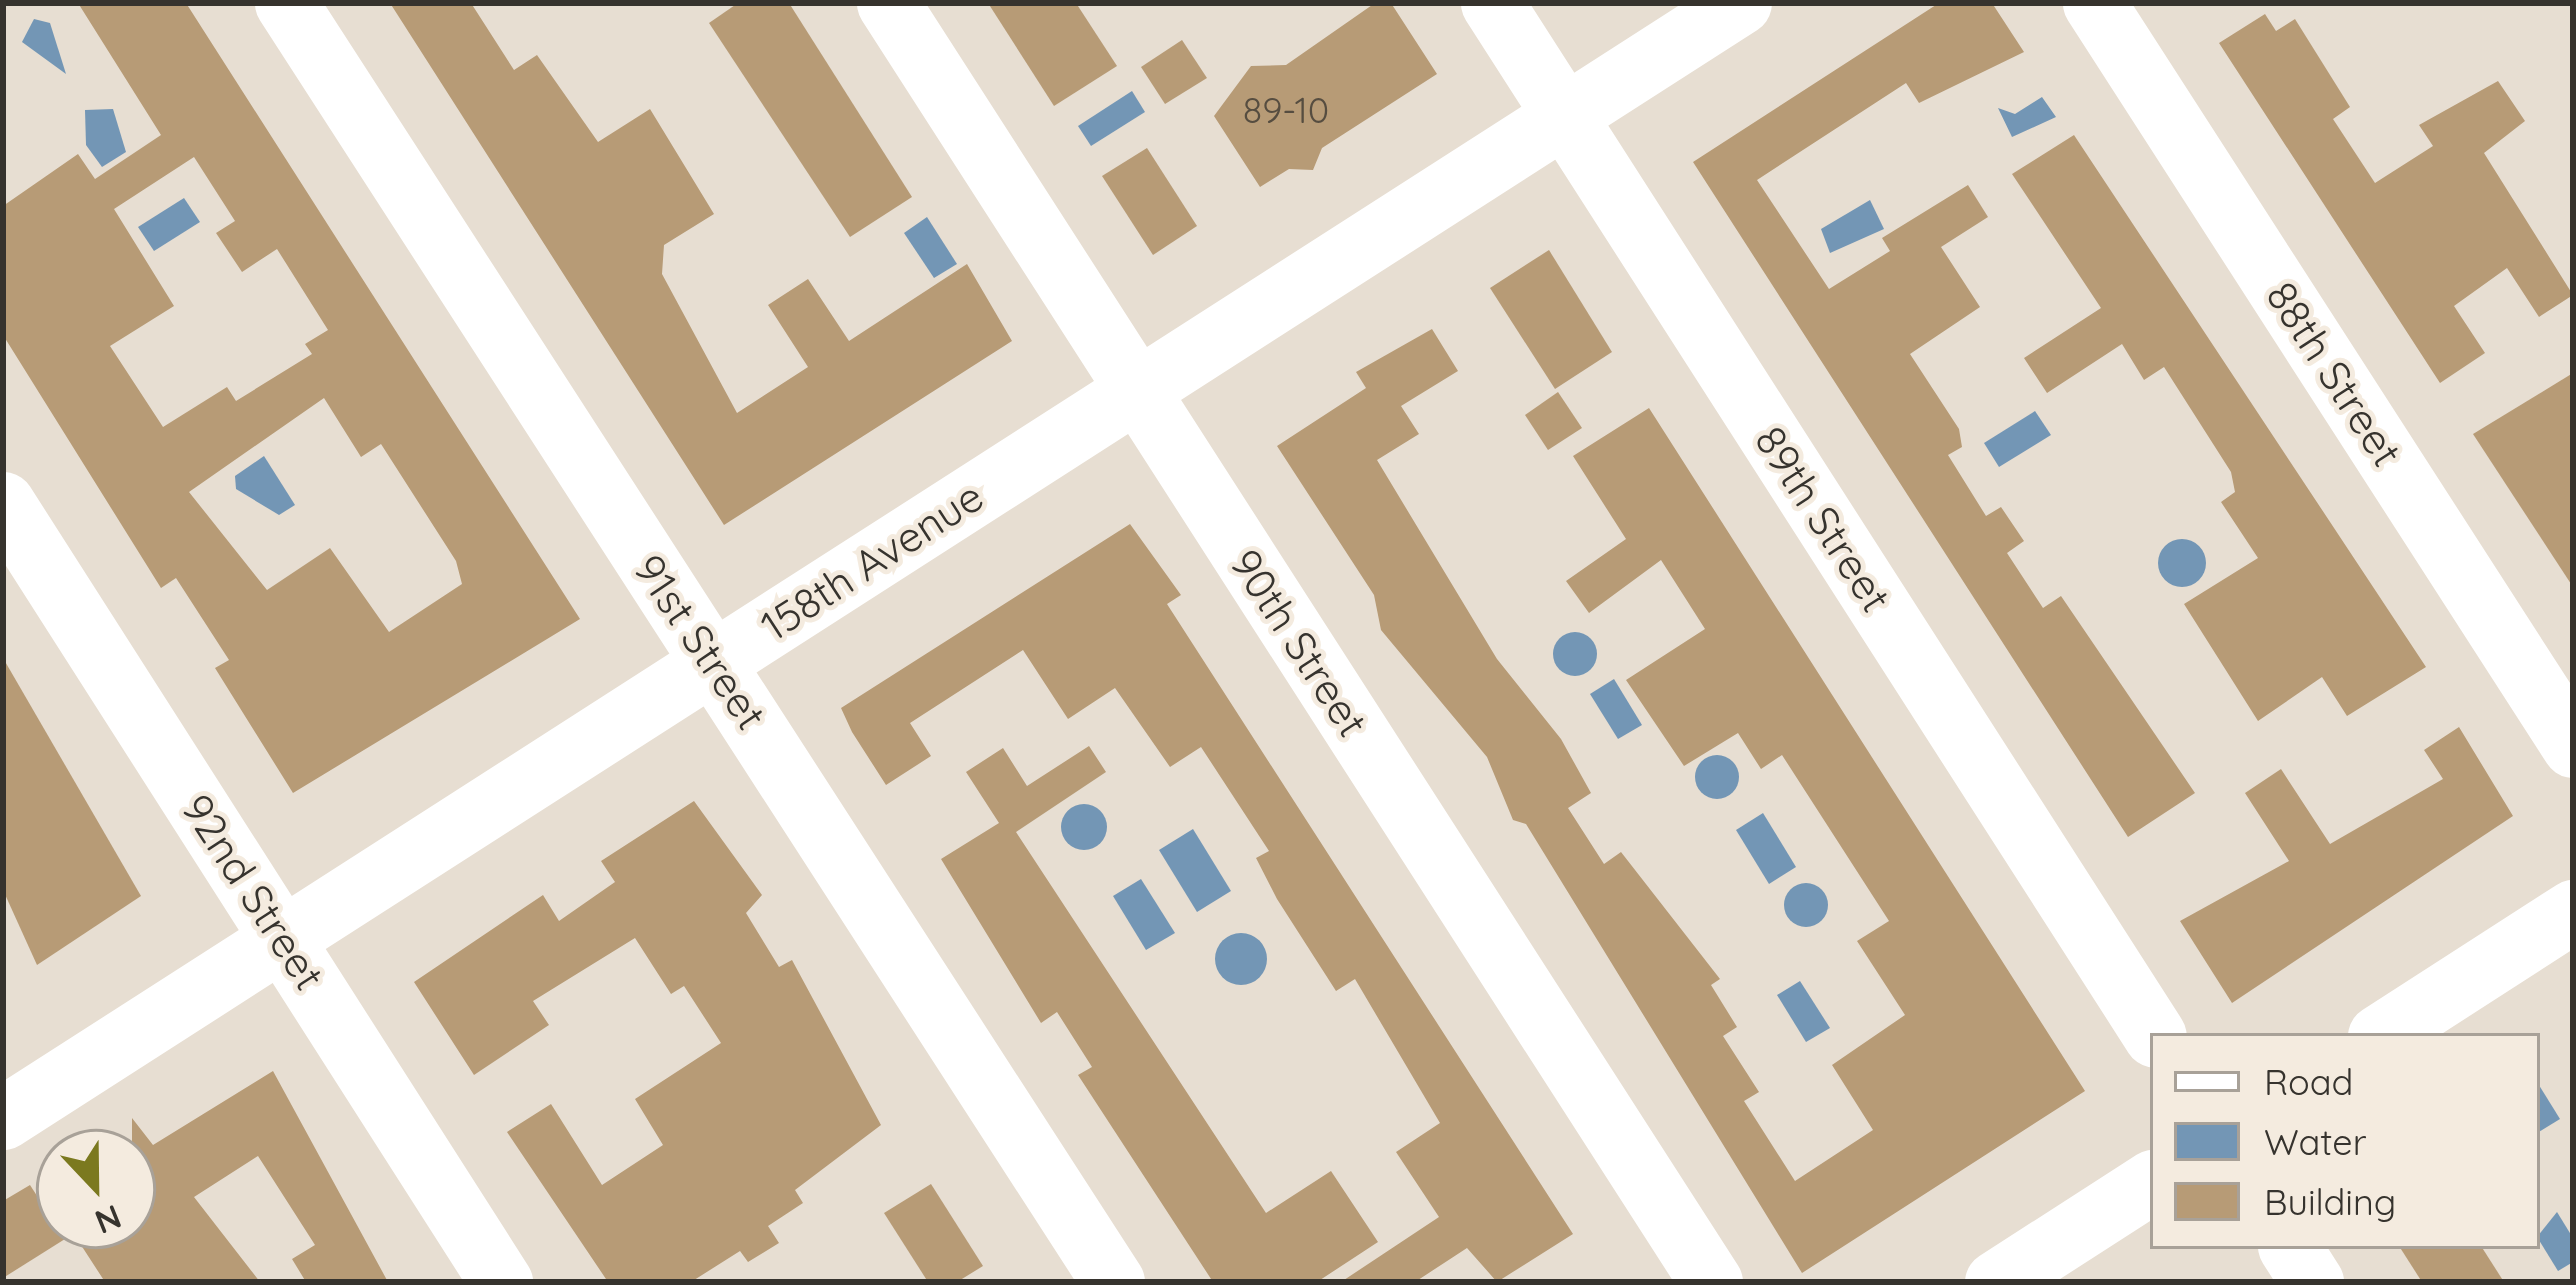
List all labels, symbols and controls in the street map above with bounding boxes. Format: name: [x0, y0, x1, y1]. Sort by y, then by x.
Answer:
house number: 89-10: [1243, 88, 1329, 132]
street label: 88th Street: [2256, 272, 2412, 476]
street label: 89th Street: [1745, 417, 1901, 621]
street label: 158th Avenue: [752, 471, 992, 651]
street label: 90th Street: [1220, 540, 1378, 746]
street label: 91st Street: [623, 545, 777, 739]
street label: 92nd Street: [171, 785, 335, 999]
legend: [2150, 1033, 2540, 1249]
text: Road: [2264, 1059, 2353, 1104]
text: Water: [2264, 1119, 2367, 1164]
north arrow: [36, 1129, 156, 1249]
text: Building: [2264, 1179, 2396, 1224]
text: N: [90, 1197, 127, 1244]

